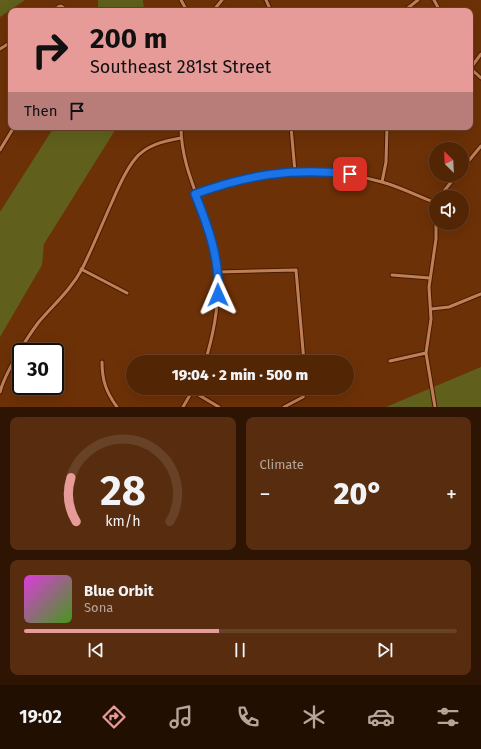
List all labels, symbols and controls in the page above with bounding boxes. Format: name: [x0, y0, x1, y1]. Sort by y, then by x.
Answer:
text: 200 m: [90, 22, 168, 55]
icon: right: [24, 24, 76, 76]
text: Southeast 281st Street: [90, 56, 271, 78]
icon: arrive: [66, 100, 88, 122]
text: Then: [24, 102, 58, 120]
north arrow: [429, 142, 469, 182]
map controls: [429, 142, 469, 230]
pin: [333, 157, 367, 191]
icon: arrive: [339, 163, 361, 185]
button: sound: [429, 190, 469, 230]
position arrow: [197, 274, 239, 316]
speed limit sign: 30: [12, 343, 64, 395]
text: 19:04 · 2 min · 500 m: [172, 366, 308, 384]
text: Climate: [260, 457, 304, 472]
text: 28: [100, 465, 146, 515]
text: 20°: [334, 476, 383, 512]
text: −: [260, 481, 271, 508]
text: +: [446, 481, 457, 508]
text: km/h: [105, 512, 140, 529]
text: Blue Orbit: [84, 582, 153, 600]
text: Sona: [84, 600, 113, 615]
icon: previous: [85, 639, 107, 661]
icon: pause: [229, 639, 251, 661]
icon: next: [374, 639, 396, 661]
icon: directions: [100, 703, 128, 731]
icon: music: [167, 703, 195, 731]
icon: phone: [234, 703, 262, 731]
icon: climate: [300, 703, 328, 731]
icon: car: [367, 703, 395, 731]
icon: filters: [434, 703, 462, 731]
text: 19:02: [19, 706, 62, 728]

